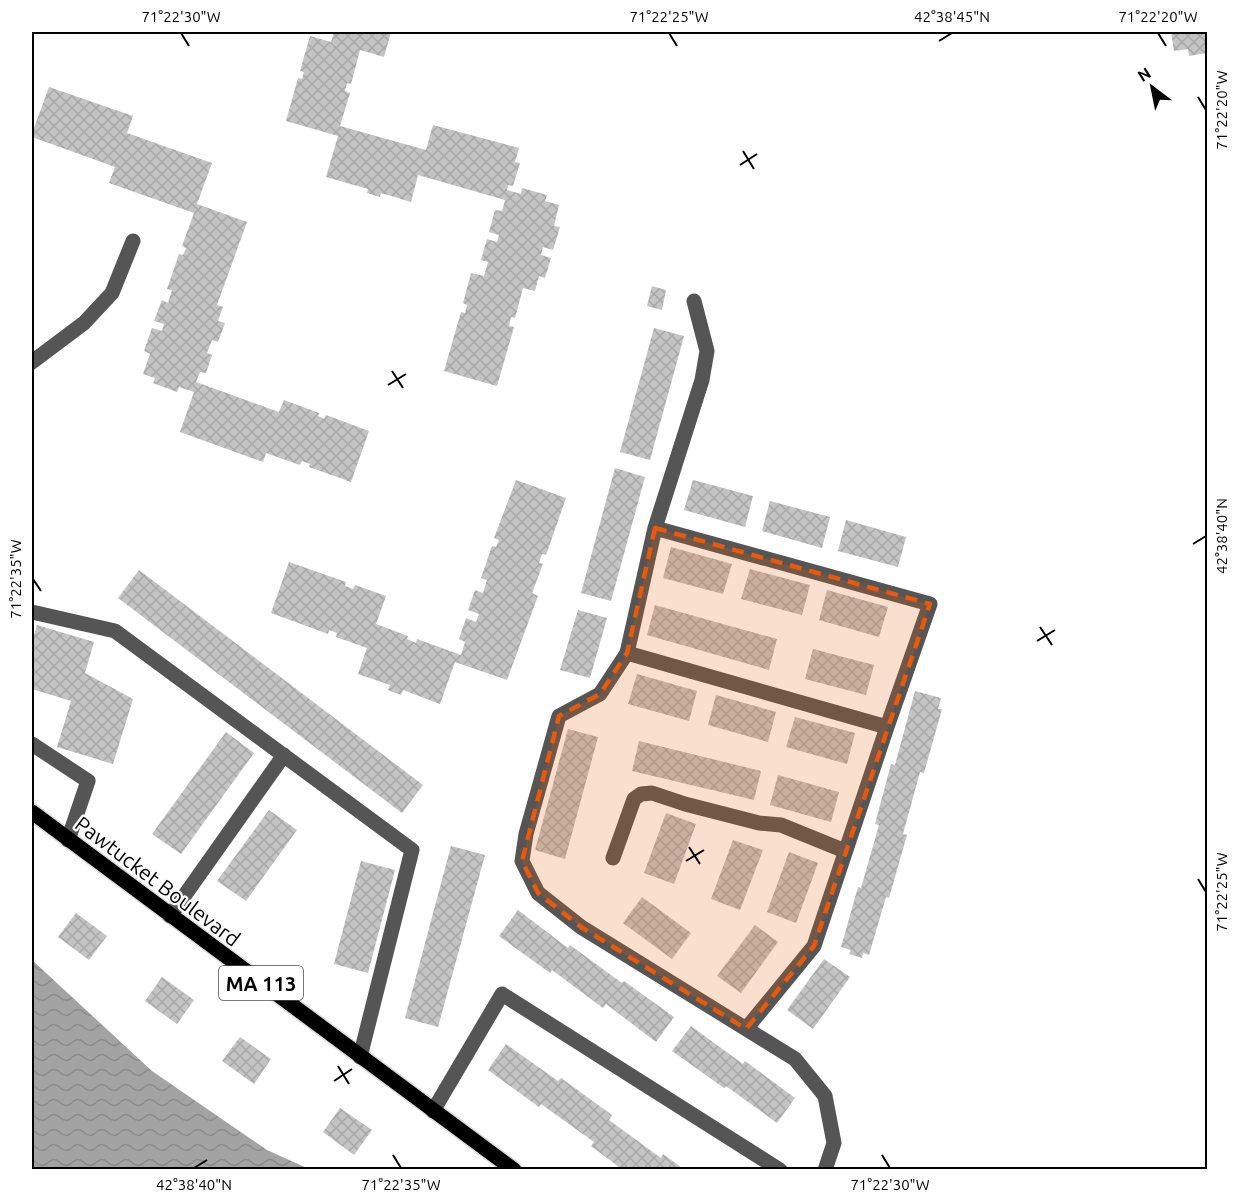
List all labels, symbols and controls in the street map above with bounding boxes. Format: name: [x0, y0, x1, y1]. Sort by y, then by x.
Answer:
text: 71°22'30"W: [141, 8, 221, 25]
text: 71°22'25"W: [629, 8, 709, 25]
text: 42°38'45"N: [914, 8, 990, 25]
text: 71°22'20"W: [1118, 8, 1198, 25]
north arrow: [1122, 57, 1182, 117]
text: N: [1134, 63, 1154, 85]
text: 71°22'20"W: [1213, 70, 1230, 150]
text: 42°38'40"N: [1213, 498, 1230, 574]
text: 71°22'35"W: [7, 539, 24, 619]
street label: Pawtucket Boulevard: [71, 811, 245, 951]
text: 71°22'25"W: [1213, 852, 1230, 932]
road number: MA 113: [219, 966, 303, 1000]
text: 42°38'40"N: [156, 1176, 232, 1193]
text: 71°22'35"W: [361, 1176, 441, 1193]
text: 71°22'30"W: [850, 1176, 930, 1193]

